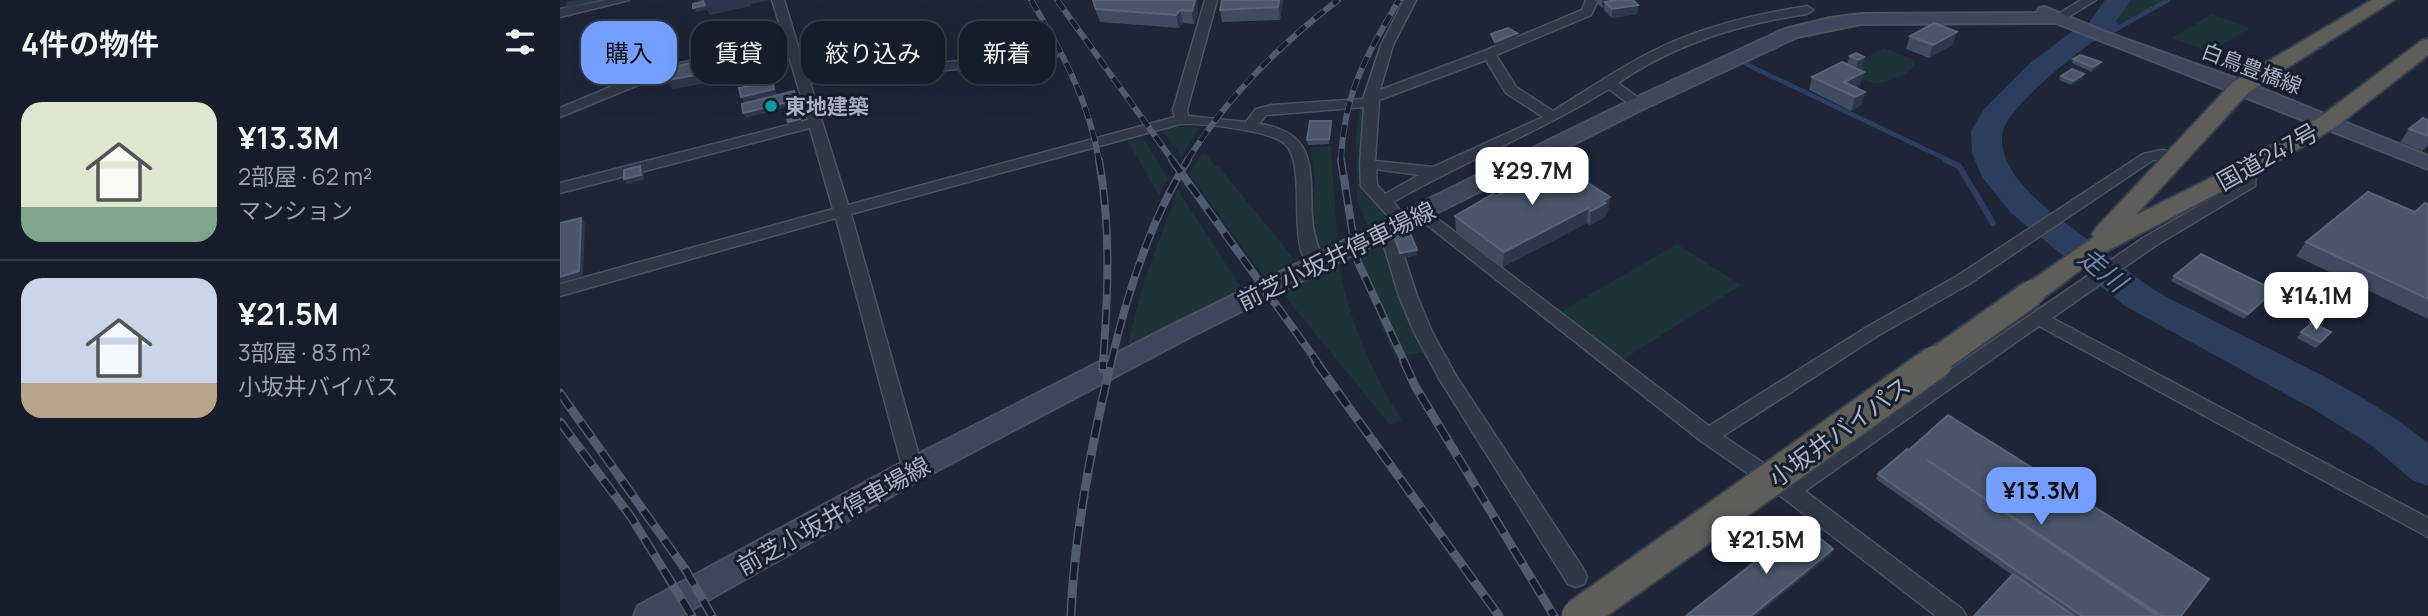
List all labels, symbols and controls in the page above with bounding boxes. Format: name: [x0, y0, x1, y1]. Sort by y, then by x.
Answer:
chip: 購入: [581, 21, 677, 84]
chip: 賃貸: [691, 21, 787, 84]
chip: 絞り込み: [801, 21, 945, 84]
chip: 新着: [959, 21, 1055, 84]
text: 4件の物件: [21, 23, 159, 64]
icon: filters: [501, 23, 539, 61]
street label: 白鳥豊橋線: [2198, 36, 2306, 100]
place label: 東地建築: [785, 92, 869, 120]
marker: 東地建築: [763, 98, 779, 114]
street label: 国道247号: [2210, 115, 2324, 197]
text: ¥13.3M: [238, 117, 339, 158]
icon: home: [77, 130, 161, 214]
pin: ¥29.7M: [1475, 148, 1589, 207]
text: ¥29.7M: [1492, 154, 1572, 186]
text: 2部屋 · 62 m²: [238, 160, 372, 192]
street label: 前芝小坂井停車場線: [1232, 193, 1440, 317]
text: マンション: [238, 194, 353, 226]
water label: 走川: [2071, 239, 2137, 301]
pin: ¥14.1M: [2259, 272, 2373, 332]
text: ¥14.1M: [2280, 279, 2352, 311]
text: ¥21.5M: [238, 293, 339, 334]
icon: home: [77, 306, 161, 390]
text: 3部屋 · 83 m²: [238, 336, 371, 368]
street label: 小坂井バイパス: [1762, 368, 1916, 494]
text: 小坂井バイパス: [238, 370, 399, 402]
street label: 前芝小坂井停車場線: [731, 448, 935, 582]
pin: ¥13.3M: [1984, 468, 2098, 527]
text: ¥13.3M: [2002, 474, 2080, 506]
pin: ¥21.5M: [1709, 516, 1823, 576]
text: ¥21.5M: [1727, 523, 1805, 555]

